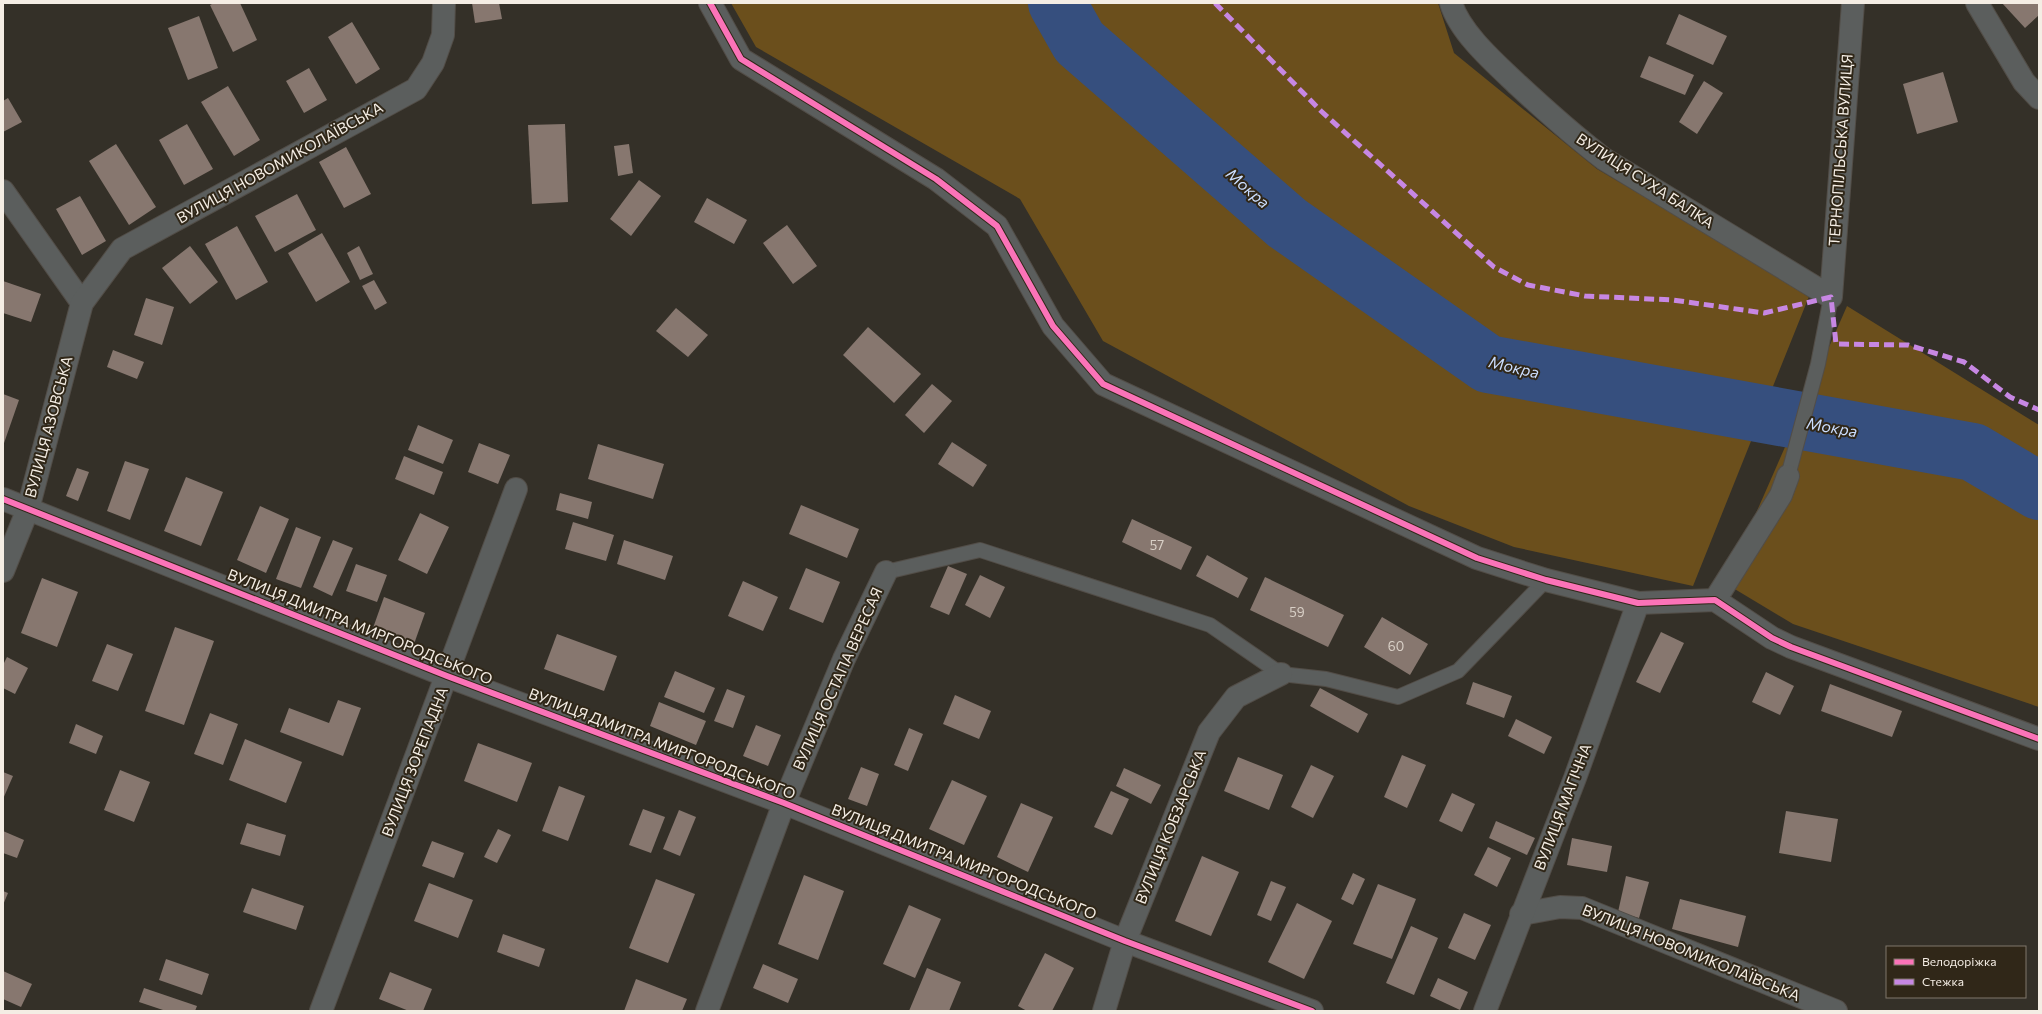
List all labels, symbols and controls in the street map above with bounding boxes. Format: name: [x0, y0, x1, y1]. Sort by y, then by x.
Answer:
street label: ТЕРНОПІЛЬСЬКА ВУЛИЦЯ: [1824, 53, 1856, 247]
street label: ВУЛИЦЯ НОВОМИКОЛАЇВСЬКА: [173, 98, 386, 227]
street label: ВУЛИЦЯ СУХА БАЛКА: [1573, 129, 1718, 231]
water label: Мокра: [1223, 164, 1274, 212]
water label: Мокра: [1487, 352, 1541, 382]
street label: ВУЛИЦЯ АЗОВСЬКА: [20, 354, 76, 500]
water label: Мокра: [1805, 413, 1859, 440]
house number: 57: [1150, 537, 1164, 553]
street label: ВУЛИЦЯ ДМИТРА МИРГОРОДСЬКОГО: [225, 564, 496, 688]
street label: ВУЛИЦЯ ОСТАПА ВЕРЕСАЯ: [789, 584, 886, 773]
house number: 59: [1289, 604, 1305, 620]
house number: 60: [1388, 638, 1404, 654]
street label: ВУЛИЦЯ ЗОРЕПАДНА: [377, 684, 451, 839]
street label: ВУЛИЦЯ ДМИТРА МИРГОРОДСЬКОГО: [526, 684, 798, 802]
street label: ВУЛИЦЯ МАГІЧНА: [1530, 741, 1595, 873]
street label: ВУЛИЦЯ КОБЗАРСЬКА: [1131, 747, 1209, 906]
street label: ВУЛИЦЯ ДМИТРА МИРГОРОДСЬКОГО: [829, 799, 1100, 923]
street label: ВУЛИЦЯ НОВОМИКОЛАЇВСЬКА: [1580, 900, 1803, 1004]
legend: [1886, 946, 2026, 998]
text: Велодоріжка: [1922, 954, 1997, 968]
text: Стежка: [1922, 974, 1964, 988]

